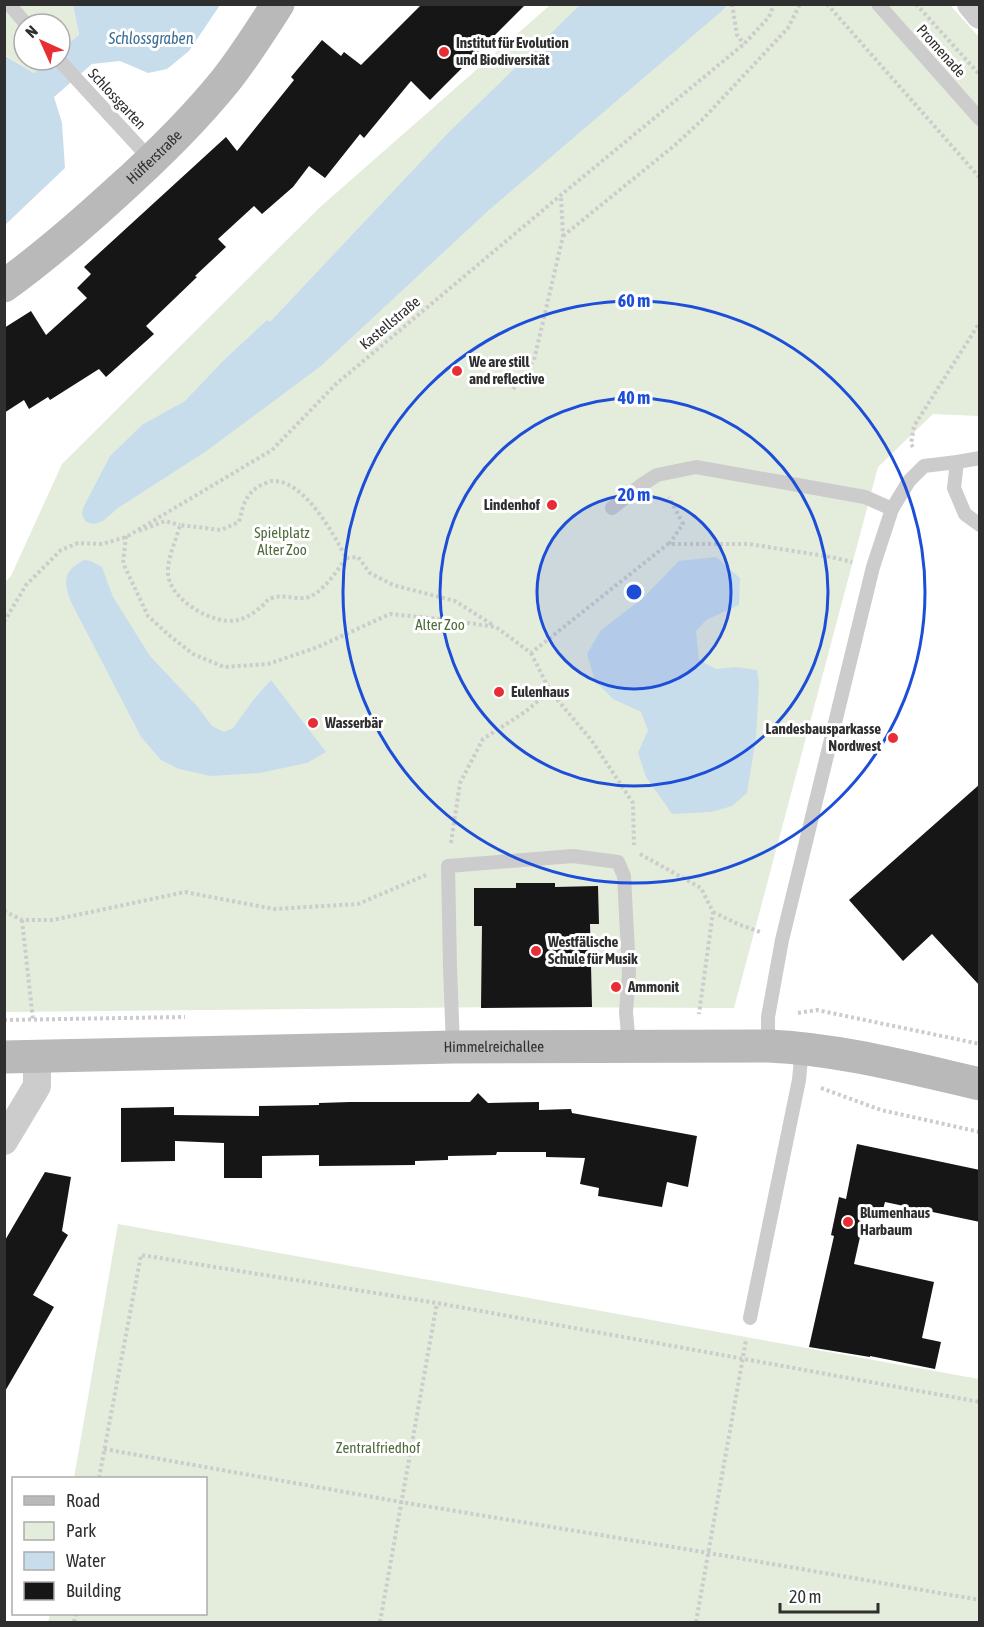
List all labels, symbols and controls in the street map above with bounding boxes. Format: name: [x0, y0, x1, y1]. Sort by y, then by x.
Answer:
north arrow: [12, 12, 72, 72]
street label: Promenade: [913, 21, 969, 80]
text: N: [22, 22, 41, 41]
water label: Schlossgraben: [107, 29, 194, 48]
place label: Institut für Evolution und Biodiversität: [456, 34, 569, 68]
marker: Institut für Evolution und Biodiversität: [437, 45, 451, 59]
street label: Schlossgarten: [85, 65, 150, 132]
street label: Hüfferstraße: [123, 126, 185, 187]
text: 60 m: [618, 290, 650, 311]
street label: Kastellstraße: [356, 293, 423, 353]
place label: We are still and reflective: [468, 353, 545, 387]
marker: We are still and reflective: [450, 364, 464, 378]
text: 40 m: [617, 387, 650, 408]
text: 20 m: [618, 484, 650, 505]
place label: Lindenhof: [484, 496, 541, 513]
marker: Lindenhof: [545, 498, 559, 512]
park label: Spielplatz Alter Zoo: [254, 524, 310, 558]
centre of rings: [624, 582, 644, 602]
park label: Alter Zoo: [415, 616, 465, 633]
place label: Eulenhaus: [511, 683, 570, 700]
marker: Eulenhaus: [492, 685, 506, 699]
place label: Wasserbär: [324, 714, 383, 731]
marker: Wasserbär: [306, 716, 320, 730]
place label: Landesbausparkasse Nordwest: [766, 720, 882, 754]
marker: Landesbausparkasse Nordwest: [886, 731, 900, 745]
place label: Westfälische Schule für Musik: [547, 933, 638, 967]
marker: Westfälische Schule für Musik: [529, 944, 543, 958]
place label: Ammonit: [627, 978, 680, 995]
marker: Ammonit: [609, 980, 623, 994]
street label: Himmelreichallee: [443, 1038, 544, 1055]
place label: Blumenhaus Harbaum: [860, 1204, 931, 1238]
marker: Blumenhaus Harbaum: [841, 1215, 855, 1229]
park label: Zentralfriedhof: [336, 1439, 420, 1456]
legend: [12, 1477, 207, 1615]
text: Road: [66, 1490, 100, 1511]
text: Park: [66, 1520, 96, 1541]
text: Water: [66, 1550, 106, 1571]
scale bar: [780, 1576, 878, 1614]
text: Building: [66, 1580, 121, 1601]
text: 20 m: [789, 1586, 821, 1607]

